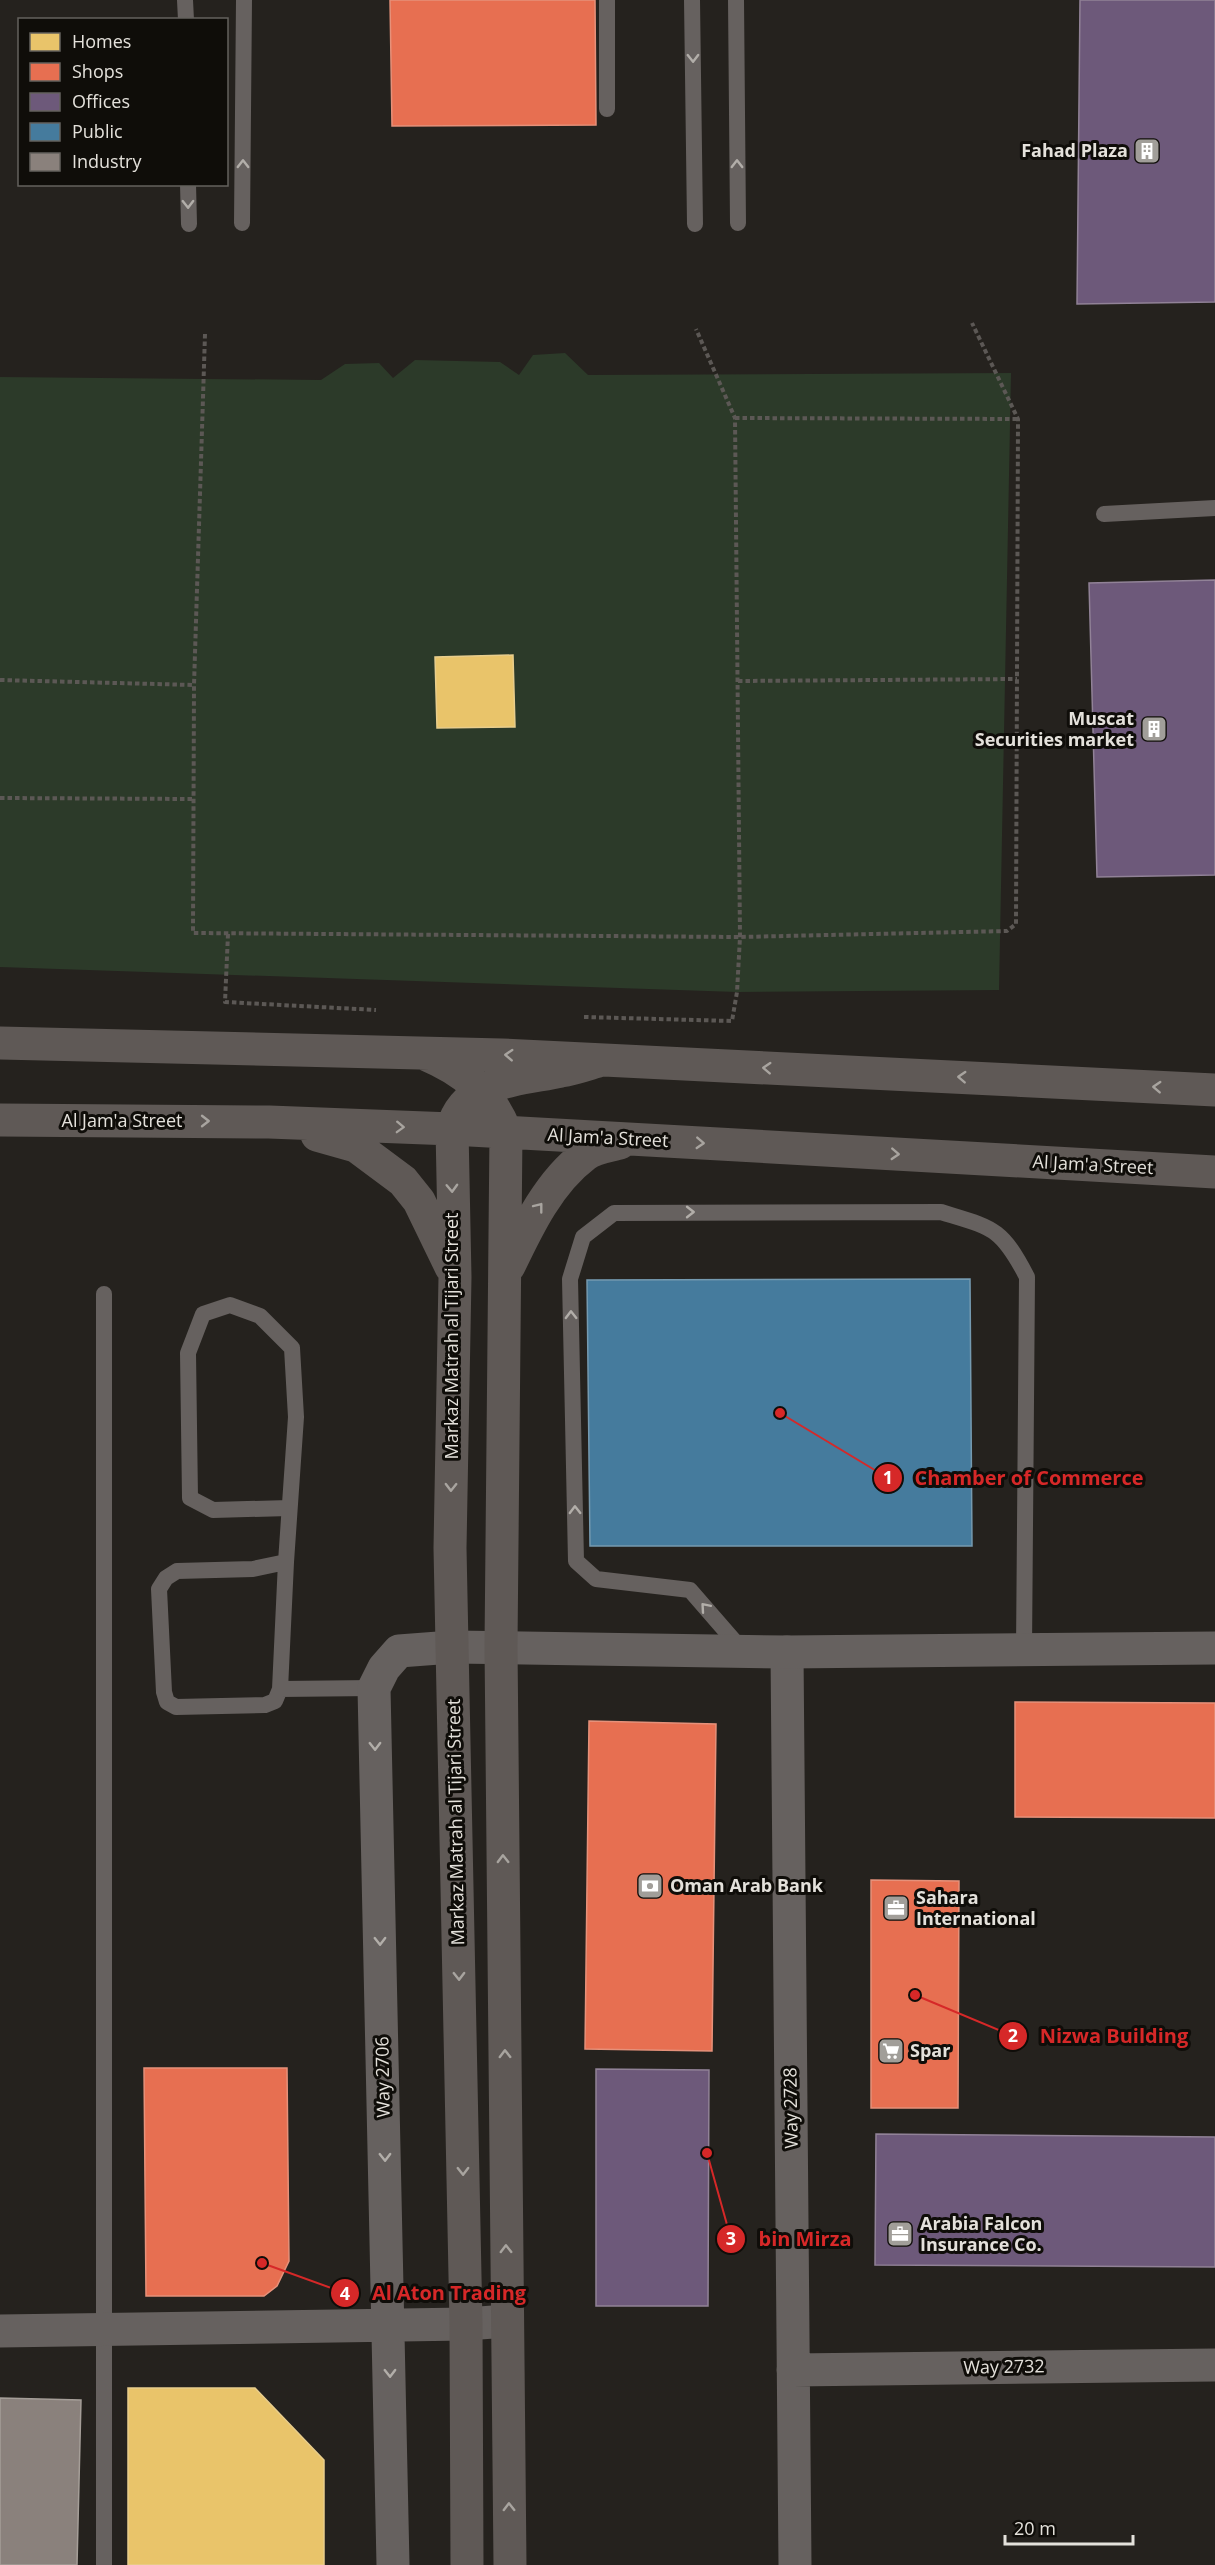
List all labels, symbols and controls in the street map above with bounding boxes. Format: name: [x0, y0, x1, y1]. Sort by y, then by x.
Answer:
legend: [18, 18, 228, 186]
text: Homes: [72, 29, 131, 53]
one-way arrow: [687, 54, 699, 63]
text: Shops: [72, 59, 123, 83]
text: Offices: [72, 89, 130, 113]
text: Public: [72, 119, 123, 143]
building icon: Fahad Plaza: [1132, 136, 1162, 166]
place label: Fahad Plaza: [1021, 138, 1128, 162]
text: Industry: [72, 149, 142, 173]
one-way arrow: [237, 160, 249, 169]
one-way arrow: [731, 160, 743, 169]
one-way arrow: [182, 200, 194, 209]
place label: Muscat Securities market: [975, 706, 1134, 751]
building icon: Muscat Securities market: [1139, 714, 1169, 744]
one-way arrow: [505, 1049, 514, 1062]
one-way arrow: [763, 1061, 772, 1074]
one-way arrow: [957, 1071, 966, 1084]
one-way arrow: [1152, 1080, 1161, 1093]
street label: Al Jam'a Street: [62, 1108, 183, 1132]
one-way arrow: [201, 1115, 210, 1127]
one-way arrow: [396, 1121, 405, 1134]
street label: Al Jam'a Street: [547, 1122, 669, 1152]
one-way arrow: [695, 1137, 704, 1150]
one-way arrow: [890, 1148, 899, 1161]
street label: Al Jam'a Street: [1032, 1149, 1154, 1179]
one-way arrow: [446, 1183, 459, 1192]
one-way arrow: [531, 1203, 542, 1214]
one-way arrow: [685, 1206, 694, 1218]
street label: Markaz Matrah al Tijari Street: [439, 1213, 463, 1459]
one-way arrow: [565, 1310, 577, 1319]
callout: Chamber of Commerce: [873, 1459, 1156, 1497]
text: Chamber of Commerce: [914, 1464, 1144, 1491]
text: 1: [883, 1465, 893, 1489]
one-way arrow: [445, 1483, 457, 1492]
one-way arrow: [569, 1505, 581, 1514]
one-way arrow: [701, 1603, 712, 1614]
street label: Markaz Matrah al Tijari Street: [441, 1698, 469, 1946]
one-way arrow: [369, 1742, 382, 1751]
one-way arrow: [497, 1854, 509, 1863]
bank icon: Oman Arab Bank: [635, 1871, 665, 1901]
place label: Oman Arab Bank: [670, 1873, 824, 1897]
place label: Sahara International: [916, 1885, 1036, 1930]
office icon: Sahara International: [881, 1893, 911, 1923]
one-way arrow: [374, 1937, 386, 1946]
one-way arrow: [453, 1972, 465, 1981]
callout: Nizwa Building: [998, 2017, 1200, 2055]
text: Nizwa Building: [1040, 2022, 1189, 2049]
text: 2: [1008, 2023, 1018, 2047]
street label: Way 2706: [369, 2036, 395, 2118]
supermarket icon: Spar: [876, 2036, 906, 2066]
place label: Spar: [910, 2038, 950, 2062]
one-way arrow: [498, 2049, 511, 2058]
street label: Way 2728: [777, 2067, 803, 2149]
one-way arrow: [379, 2153, 391, 2162]
one-way arrow: [457, 2167, 469, 2176]
place label: Arabia Falcon Insurance Co.: [920, 2211, 1042, 2256]
office icon: Arabia Falcon Insurance Co.: [885, 2219, 915, 2249]
callout: bin Mirza: [716, 2220, 863, 2258]
text: bin Mirza: [759, 2225, 851, 2252]
text: 3: [726, 2226, 736, 2250]
one-way arrow: [500, 2244, 513, 2253]
callout: Al Aton Trading: [330, 2274, 539, 2312]
text: Al Aton Trading: [372, 2279, 527, 2306]
text: 4: [340, 2281, 350, 2305]
street label: Way 2732: [963, 2353, 1045, 2379]
one-way arrow: [384, 2369, 396, 2378]
one-way arrow: [503, 2502, 515, 2511]
scale bar: [1005, 2508, 1132, 2546]
text: 20 m: [1014, 2516, 1056, 2540]

